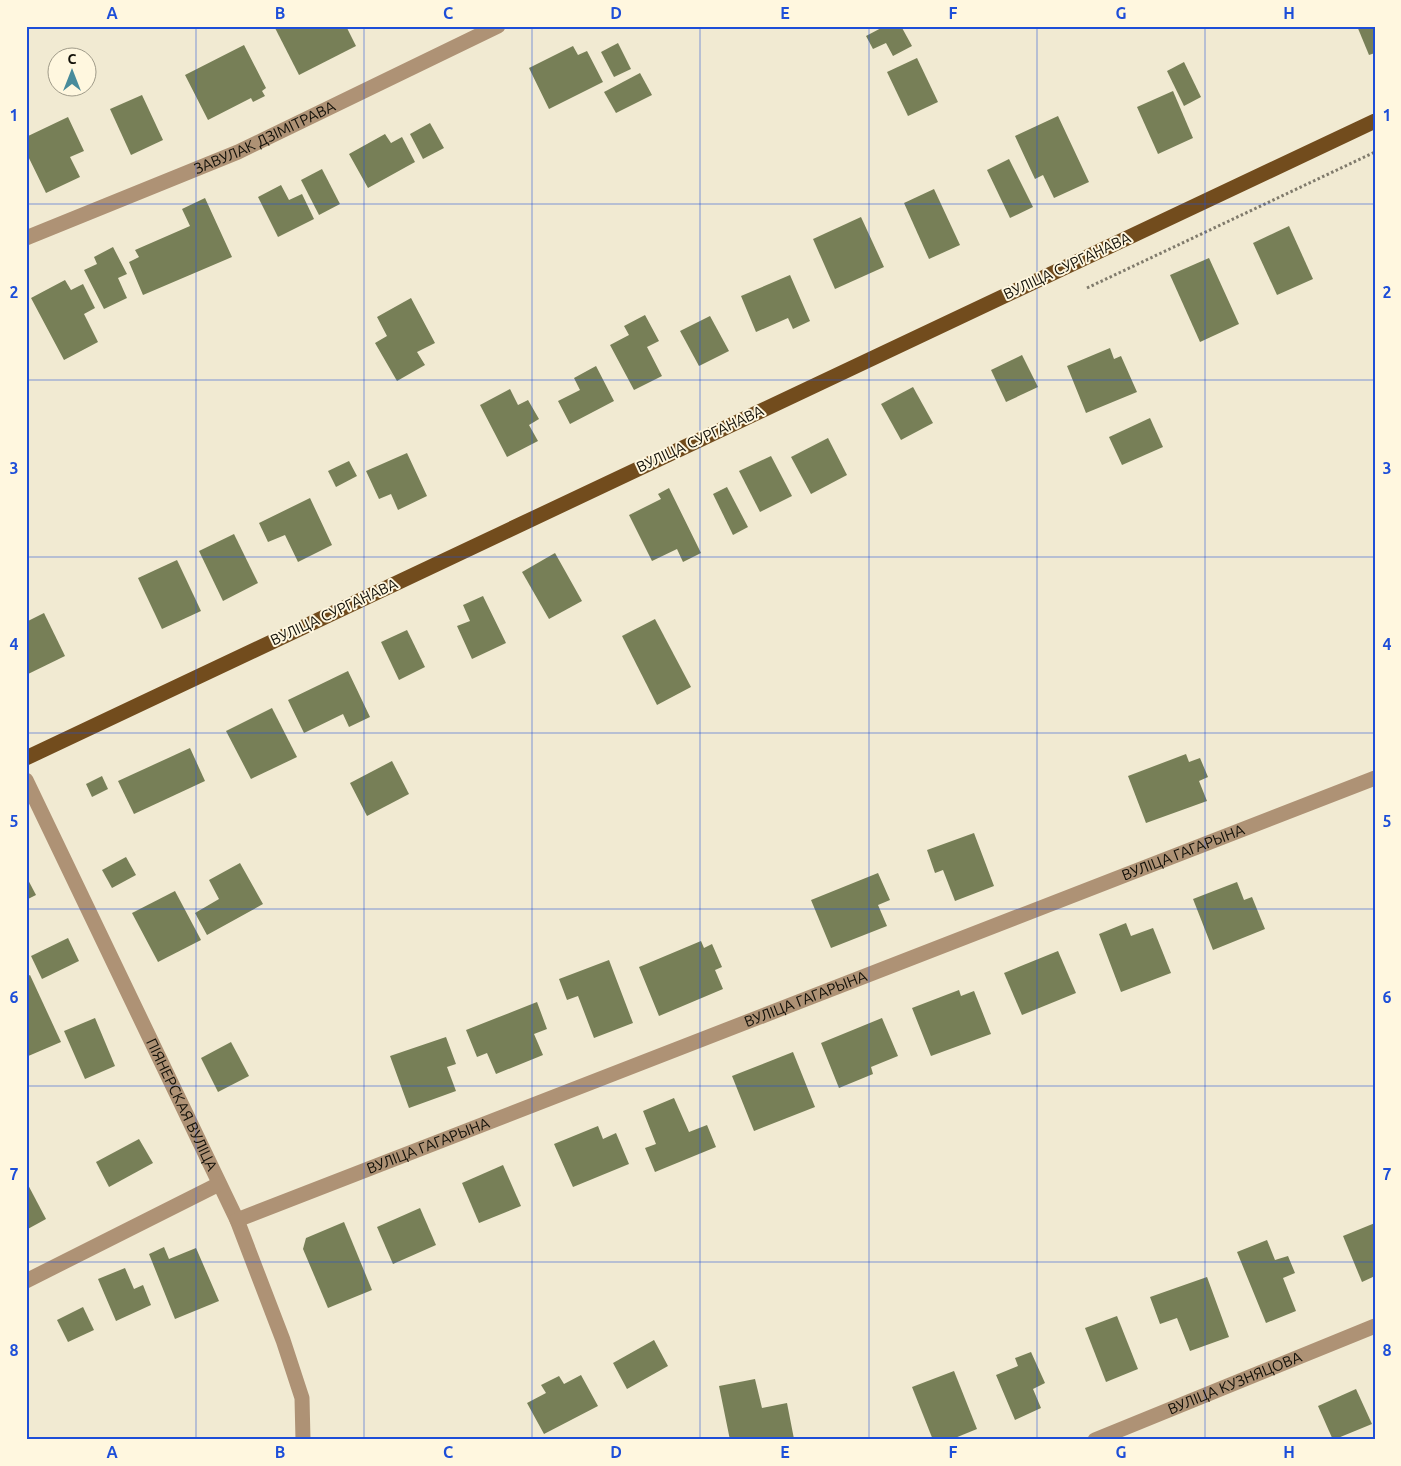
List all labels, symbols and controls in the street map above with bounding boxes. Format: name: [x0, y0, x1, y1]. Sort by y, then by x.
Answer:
text: A: [106, 4, 118, 22]
text: B: [275, 4, 285, 22]
text: C: [443, 4, 453, 22]
text: D: [610, 4, 622, 22]
text: E: [780, 4, 790, 22]
text: F: [949, 4, 958, 22]
text: G: [1115, 4, 1127, 22]
text: H: [1283, 4, 1295, 22]
north arrow: [48, 48, 98, 98]
text: С: [68, 51, 77, 67]
street label: ЗАВУЛАК ДЗІМІТРАВА: [191, 97, 338, 177]
text: 1: [9, 106, 19, 124]
text: 1: [1382, 106, 1392, 124]
street label: ВУЛІЦА СУРГАНАВА: [1001, 229, 1133, 302]
text: 2: [9, 283, 19, 301]
text: 2: [1382, 283, 1392, 301]
street label: ВУЛІЦА СУРГАНАВА: [634, 402, 766, 475]
text: 3: [9, 459, 19, 477]
text: 3: [1382, 459, 1392, 477]
street label: ВУЛІЦА СУРГАНАВА: [268, 575, 400, 648]
text: 4: [9, 635, 19, 653]
text: 4: [1382, 635, 1392, 653]
text: 5: [9, 812, 19, 830]
text: 5: [1382, 812, 1392, 830]
street label: ВУЛІЦА ГАГАРЫНА: [1119, 820, 1247, 884]
street label: ВУЛІЦА ГАГАРЫНА: [742, 967, 869, 1030]
text: 6: [9, 988, 19, 1006]
text: 6: [1382, 988, 1392, 1006]
street label: ПІЯНЕРСКАЯ ВУЛІЦА: [143, 1035, 221, 1174]
street label: ВУЛІЦА ГАГАРЫНА: [364, 1114, 492, 1177]
text: 7: [9, 1165, 19, 1183]
text: 7: [1382, 1165, 1392, 1183]
text: 8: [9, 1341, 19, 1359]
text: 8: [1382, 1341, 1392, 1359]
street label: ВУЛІЦА КУЗНЯЦОВА: [1165, 1348, 1304, 1417]
text: A: [106, 1443, 118, 1461]
text: B: [275, 1443, 285, 1461]
text: C: [443, 1443, 453, 1461]
text: D: [610, 1443, 622, 1461]
text: E: [780, 1443, 790, 1461]
text: F: [949, 1443, 958, 1461]
text: G: [1115, 1443, 1127, 1461]
text: H: [1283, 1443, 1295, 1461]

